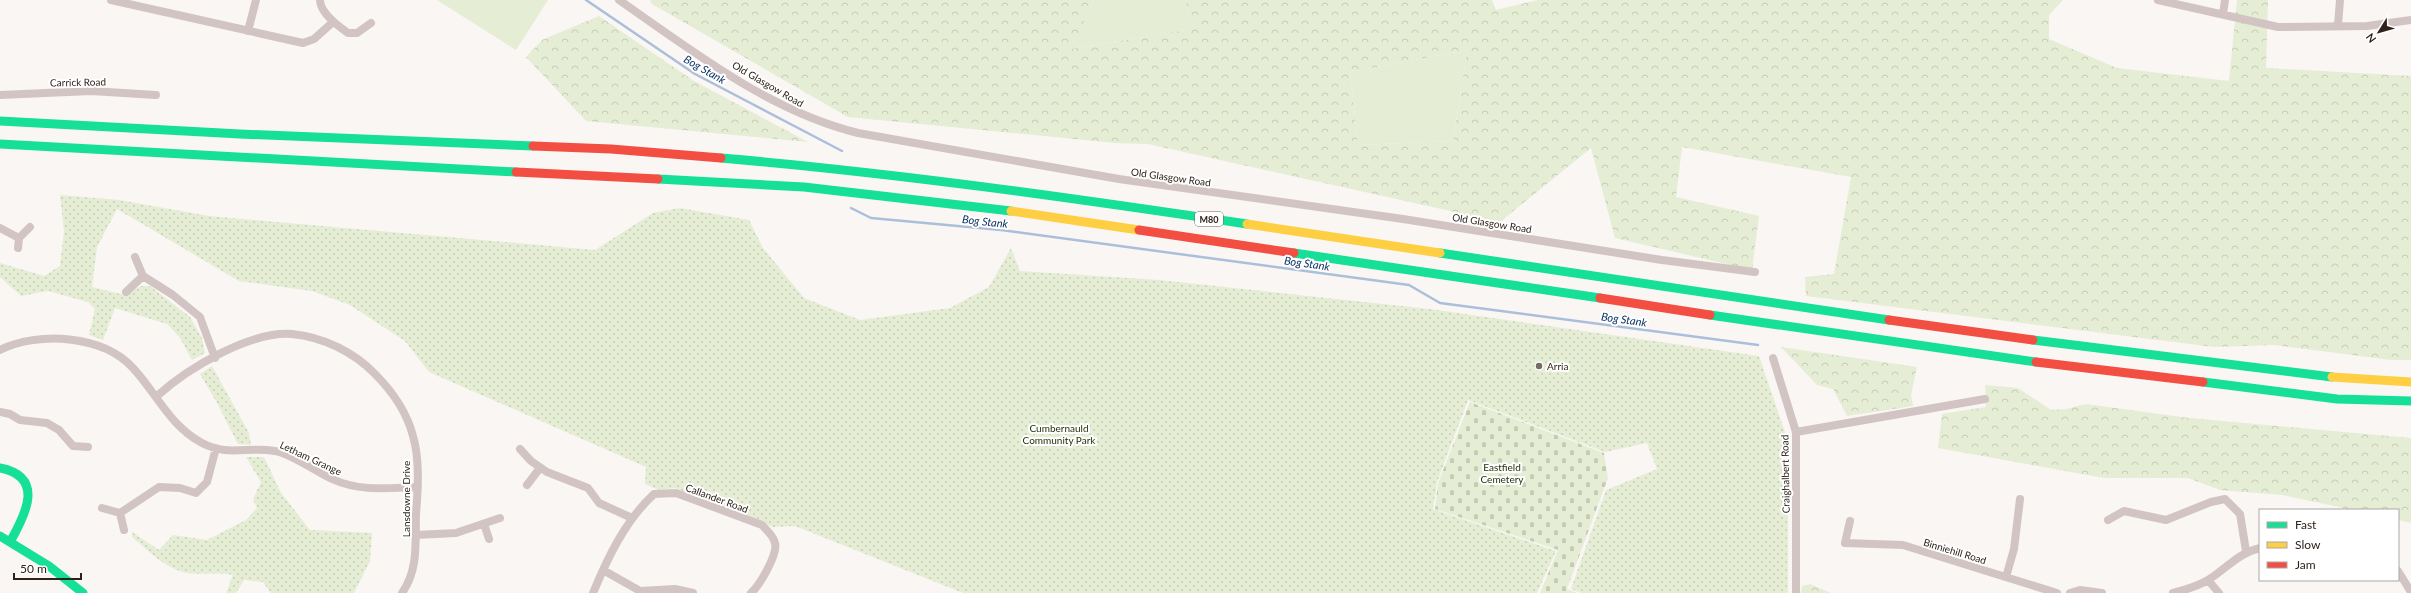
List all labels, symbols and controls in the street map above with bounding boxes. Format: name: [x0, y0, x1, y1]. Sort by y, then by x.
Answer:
north arrow: [2359, 12, 2399, 52]
text: N: [2363, 31, 2378, 46]
water label: Bog Stank: [682, 52, 729, 87]
street label: Old Glasgow Road: [730, 59, 806, 109]
street label: Carrick Road: [50, 76, 106, 88]
street label: Old Glasgow Road: [1130, 165, 1212, 189]
street label: Old Glasgow Road: [1451, 211, 1533, 235]
water label: Bog Stank: [961, 212, 1009, 230]
road number: M80: [1195, 212, 1223, 226]
water label: Bog Stank: [1283, 253, 1331, 273]
water label: Bog Stank: [1600, 309, 1648, 329]
place label: Arria: [1547, 360, 1568, 372]
marker: Arria: [1534, 361, 1544, 371]
park label: Cumbernauld Community Park: [1023, 422, 1096, 446]
street label: Craighalbert Road: [1778, 435, 1792, 513]
street label: Letham Grange: [278, 438, 344, 478]
street label: Lansdowne Drive: [400, 461, 412, 537]
park label: Eastfield Cemetery: [1481, 461, 1524, 485]
street label: Callander Road: [684, 481, 750, 515]
legend: [2259, 509, 2399, 581]
text: Fast: [2295, 517, 2317, 532]
street label: Binniehill Road: [1922, 536, 1988, 566]
text: Slow: [2295, 537, 2321, 552]
scale bar: [14, 555, 81, 581]
text: Jam: [2295, 557, 2316, 572]
text: 50 m: [20, 561, 47, 576]

